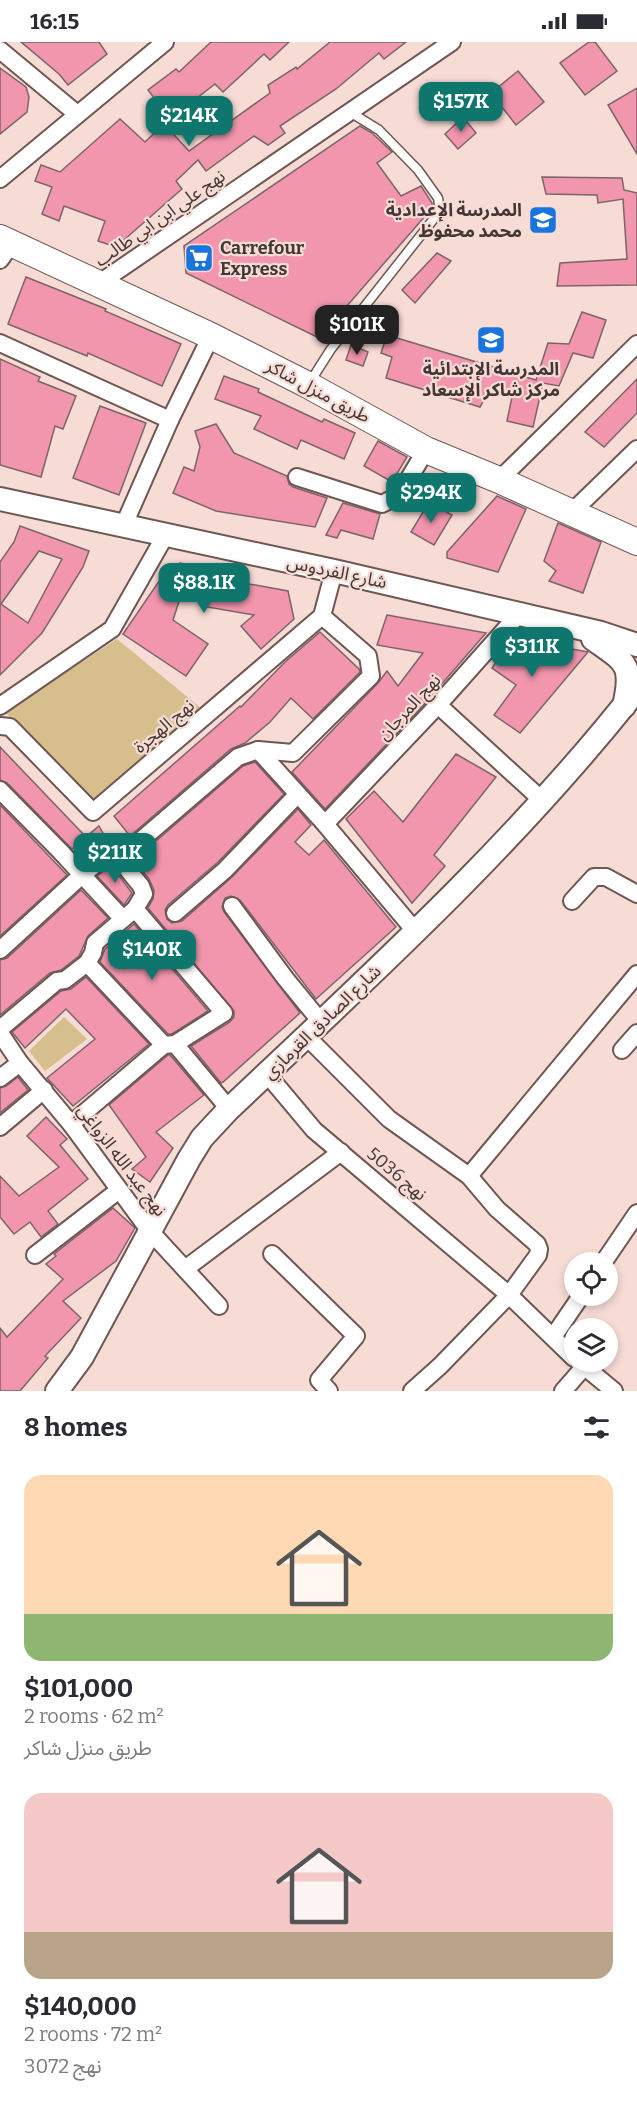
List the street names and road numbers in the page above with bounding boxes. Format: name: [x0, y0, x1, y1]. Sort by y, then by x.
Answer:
street label: نهج علي ابن ابي طالب: [91, 165, 231, 273]
street label: طريق منزل شاكر: [261, 354, 374, 428]
street label: شارع الفردوس: [284, 551, 389, 596]
street label: نهج المرجان: [373, 669, 447, 746]
street label: نهج الهجرة: [129, 694, 200, 759]
street label: شارع الصادق القرمازي: [258, 960, 388, 1086]
street label: نهج عبد الله الزواغي: [71, 1099, 171, 1222]
street label: نهج 5036: [361, 1143, 431, 1207]

